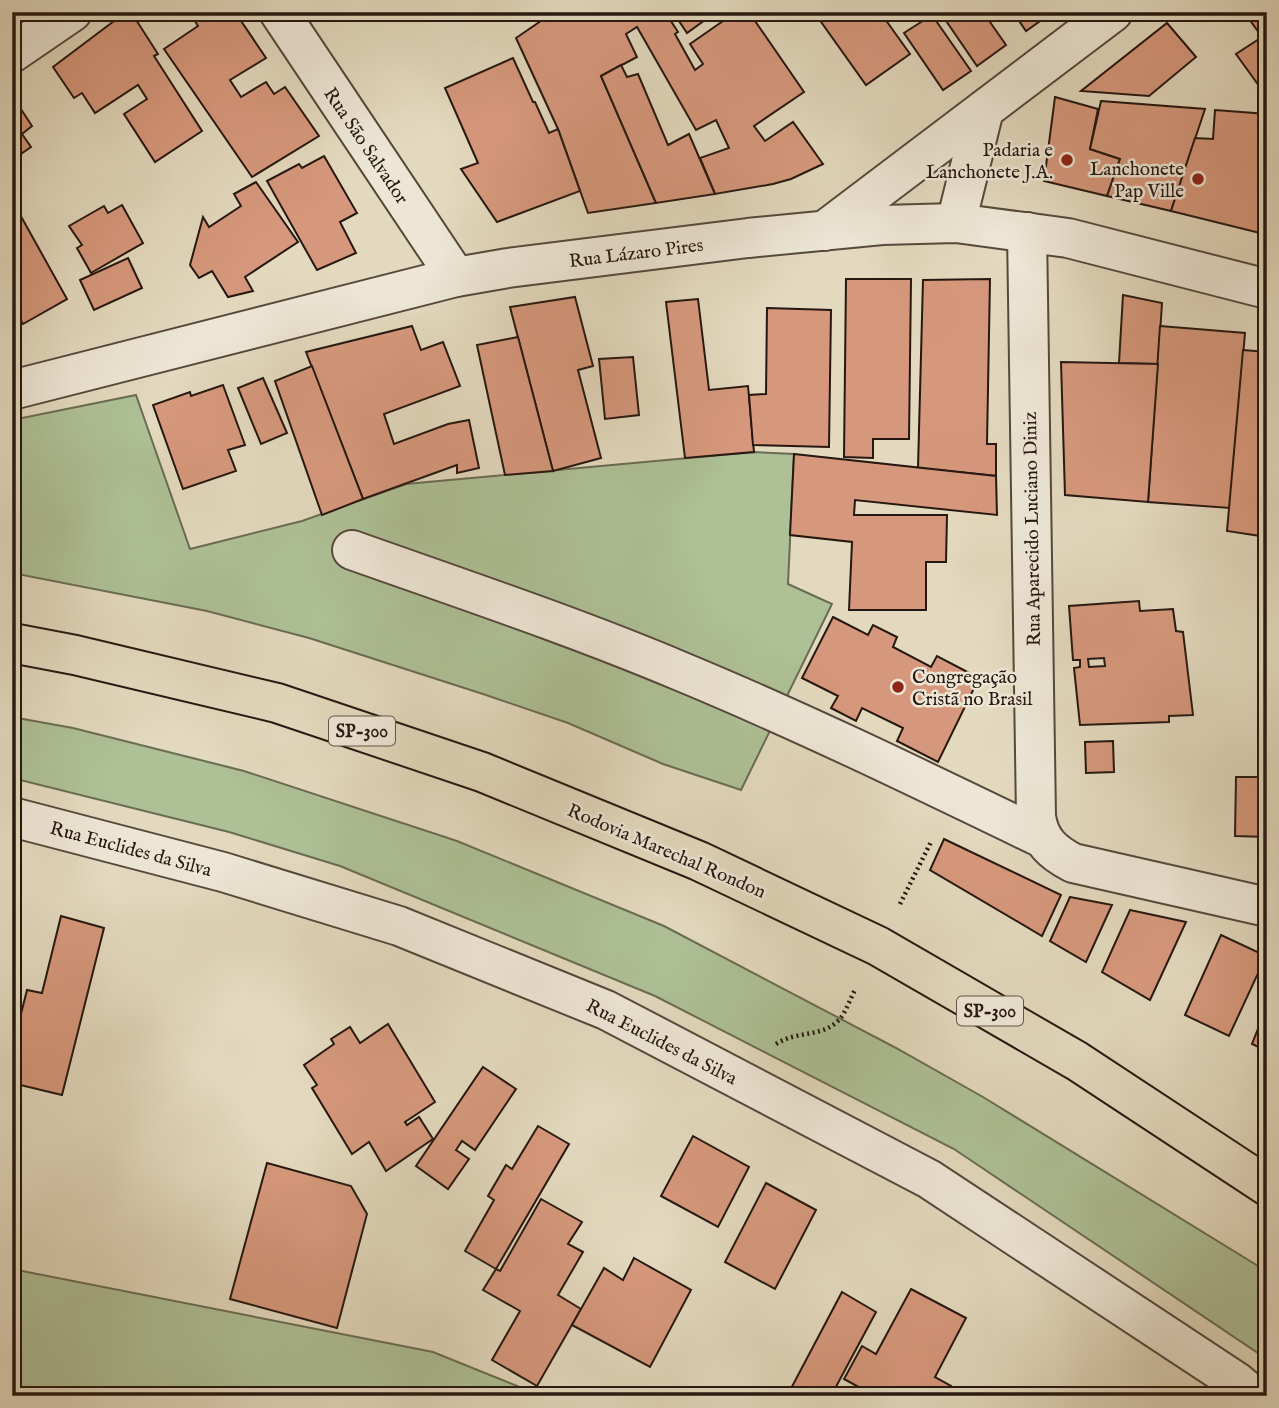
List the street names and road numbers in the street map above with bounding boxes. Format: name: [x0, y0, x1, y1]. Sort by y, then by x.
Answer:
street label: Rua São Salvador: [317, 83, 413, 209]
street label: Rua Lázaro Pires: [568, 234, 705, 274]
street label: Rua Aparecido Luciano Diniz: [1019, 411, 1047, 647]
road number: SP-300: [329, 716, 395, 746]
street label: Rodovia Marechal Rondon: [563, 799, 769, 905]
street label: Rua Euclides da Silva: [47, 817, 215, 883]
street label: Rua Euclides da Silva: [581, 994, 741, 1092]
road number: SP-300: [957, 996, 1023, 1026]

